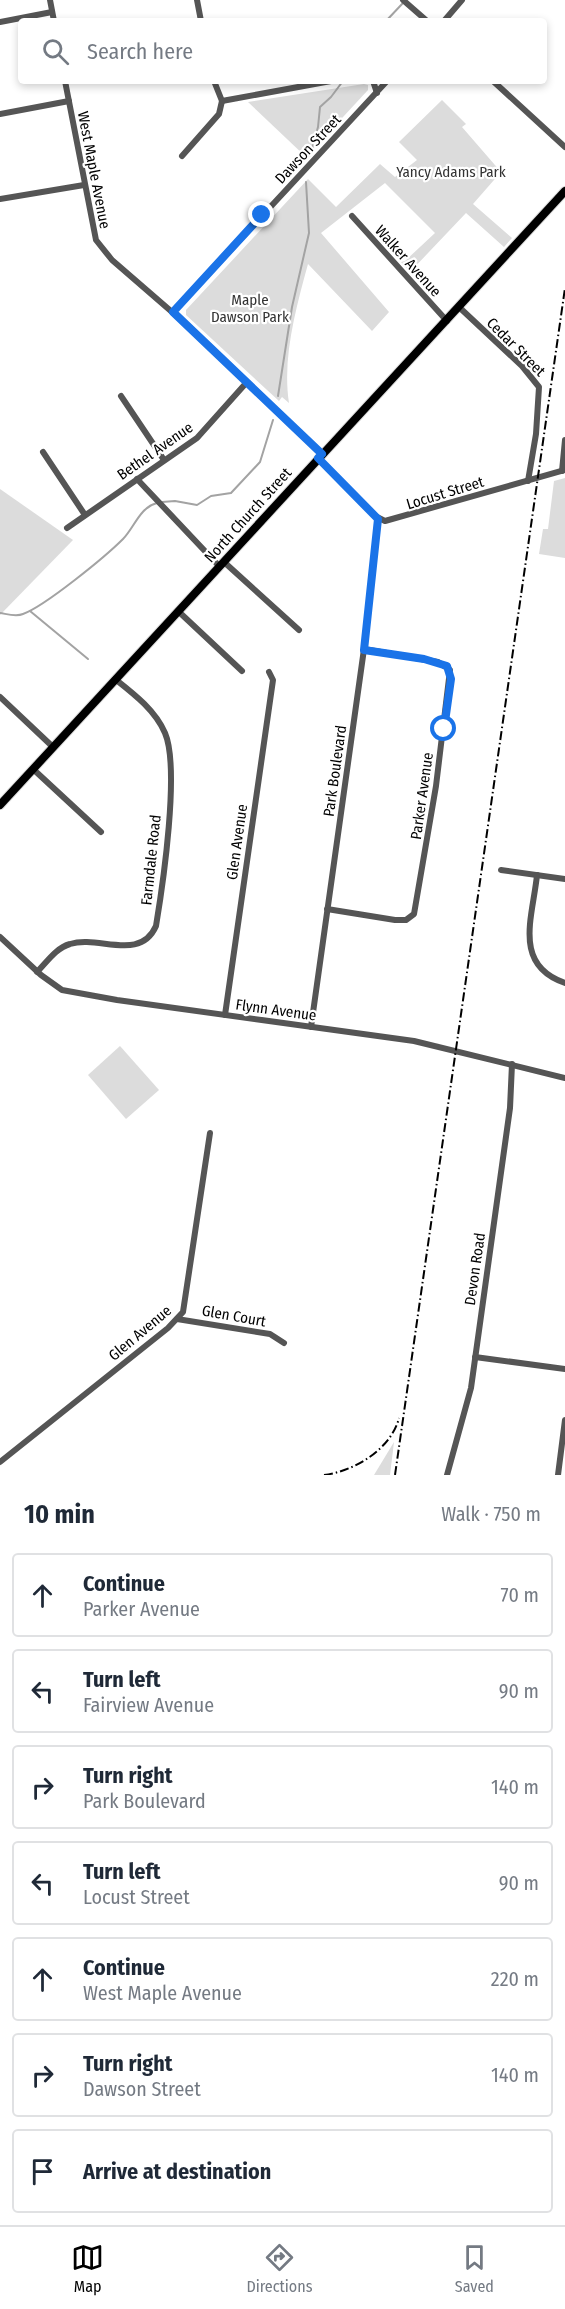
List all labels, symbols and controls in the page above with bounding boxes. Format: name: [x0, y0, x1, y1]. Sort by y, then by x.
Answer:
search box: [18, 18, 547, 84]
icon: search: [39, 35, 72, 68]
text: Search here: [87, 38, 193, 65]
street label: West Maple Avenue: [74, 110, 114, 230]
street label: Dawson Street: [271, 111, 345, 187]
park label: Yancy Adams Park: [396, 163, 506, 181]
route end: [248, 201, 274, 227]
street label: Walker Avenue: [371, 222, 445, 300]
park label: Maple Dawson Park: [211, 291, 289, 326]
street label: Cedar Street: [483, 314, 549, 380]
street label: Bethel Avenue: [114, 418, 196, 484]
street label: North Church Street: [201, 464, 295, 566]
street label: Locust Street: [404, 473, 486, 513]
route start: [430, 715, 456, 741]
street label: Park Boulevard: [320, 724, 350, 818]
street label: Parker Avenue: [407, 751, 437, 841]
street label: Glen Avenue: [223, 803, 251, 881]
street label: Farmdale Road: [137, 814, 165, 906]
street label: Flynn Avenue: [234, 995, 318, 1025]
street label: Devon Road: [461, 1232, 489, 1306]
street label: Glen Avenue: [105, 1302, 175, 1364]
street label: Glen Court: [201, 1302, 267, 1330]
text: 10 min: [24, 1499, 95, 1530]
text: Walk · 750 m: [441, 1502, 541, 1526]
text: Continue: [83, 1570, 165, 1597]
icon: ahead: [26, 1579, 59, 1612]
text: 70 m: [501, 1583, 539, 1607]
text: Parker Avenue: [83, 1597, 200, 1621]
text: Turn left: [83, 1666, 161, 1693]
icon: left: [26, 1675, 59, 1708]
text: 90 m: [499, 1679, 539, 1703]
text: Fairview Avenue: [83, 1693, 214, 1717]
text: Turn right: [83, 1762, 172, 1789]
icon: right: [26, 1771, 59, 1804]
text: 140 m: [491, 1775, 539, 1799]
text: Park Boulevard: [83, 1789, 206, 1813]
text: Turn left: [83, 1858, 161, 1885]
icon: left: [26, 1867, 59, 1900]
text: 90 m: [499, 1871, 539, 1895]
text: Locust Street: [83, 1885, 190, 1909]
text: Continue: [83, 1954, 165, 1981]
icon: ahead: [26, 1963, 59, 1996]
text: 220 m: [491, 1967, 539, 1991]
text: West Maple Avenue: [83, 1981, 242, 2005]
text: Turn right: [83, 2050, 172, 2077]
icon: right: [26, 2059, 59, 2092]
text: 140 m: [491, 2063, 539, 2087]
text: Dawson Street: [83, 2077, 201, 2101]
icon: arrive: [26, 2155, 59, 2188]
text: Arrive at destination: [83, 2158, 271, 2185]
tab: Map: [71, 2241, 104, 2296]
tab: Directions: [246, 2241, 313, 2296]
tab: Saved: [455, 2241, 494, 2296]

